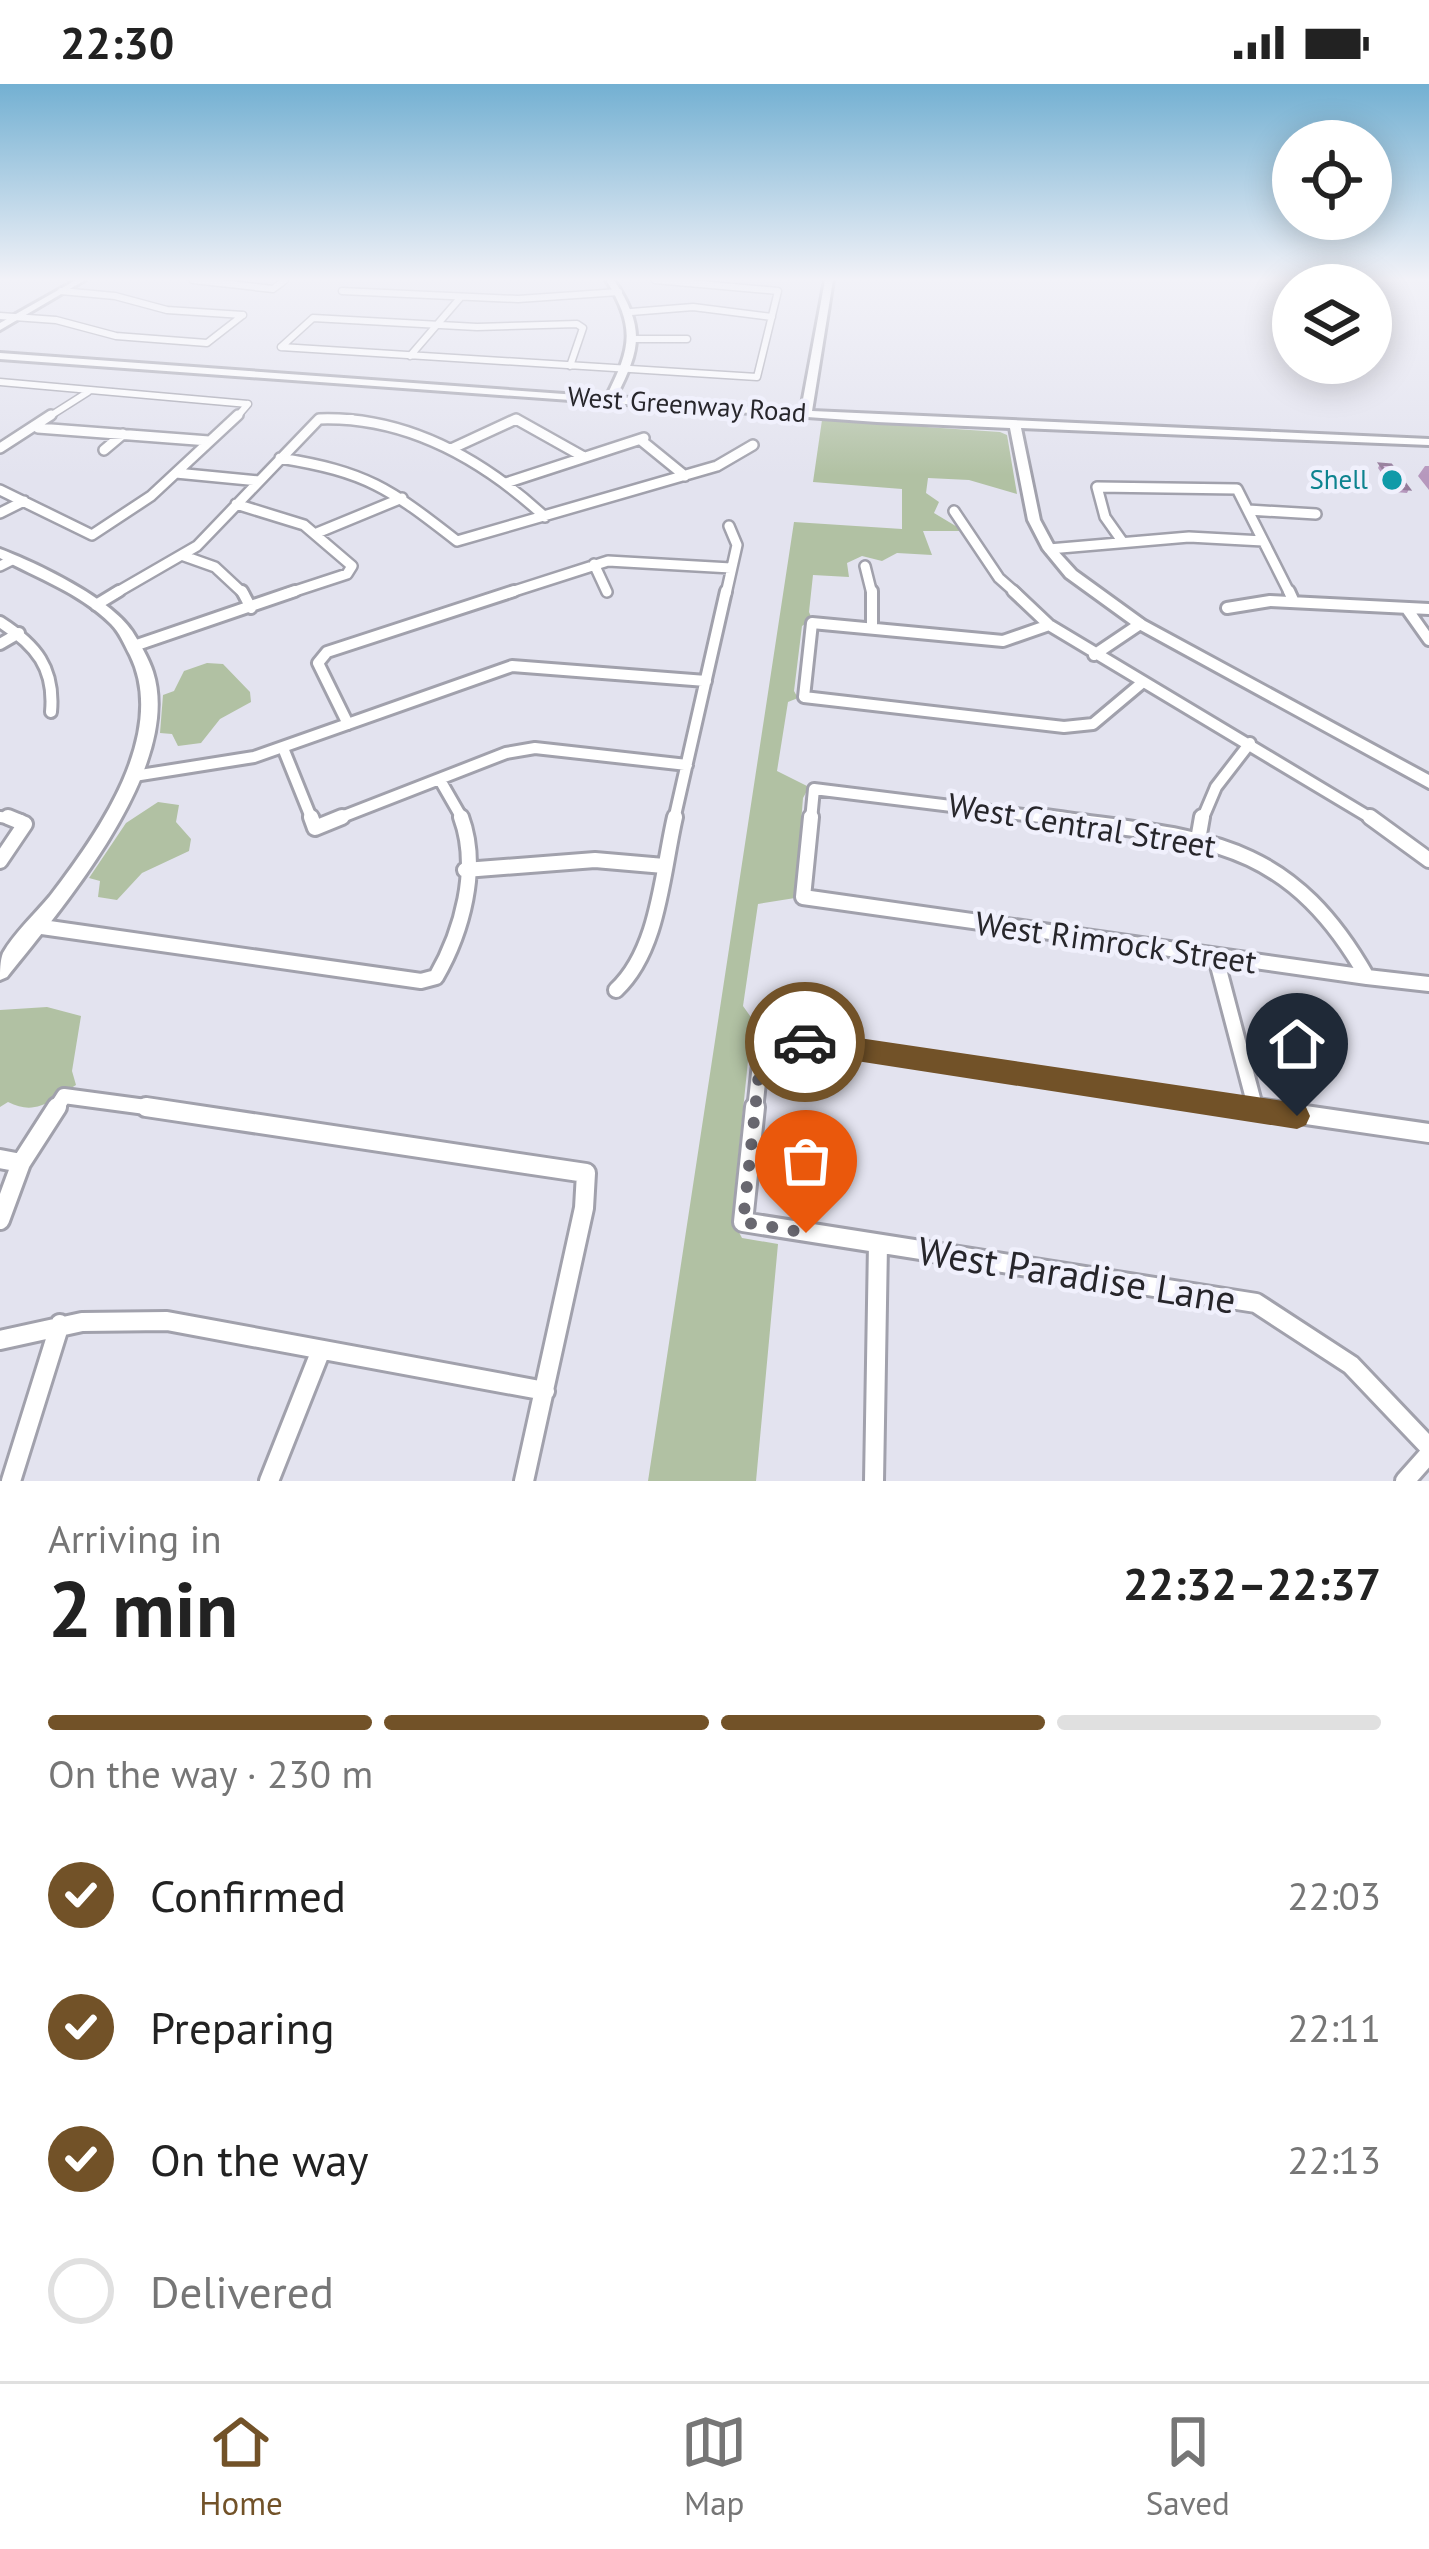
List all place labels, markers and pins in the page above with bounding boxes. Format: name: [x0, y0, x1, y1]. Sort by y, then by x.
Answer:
place label: Shell: [1309, 462, 1368, 496]
marker: Shell: [1379, 467, 1405, 493]
pin: [1246, 993, 1348, 1116]
pin: [755, 1110, 857, 1233]

